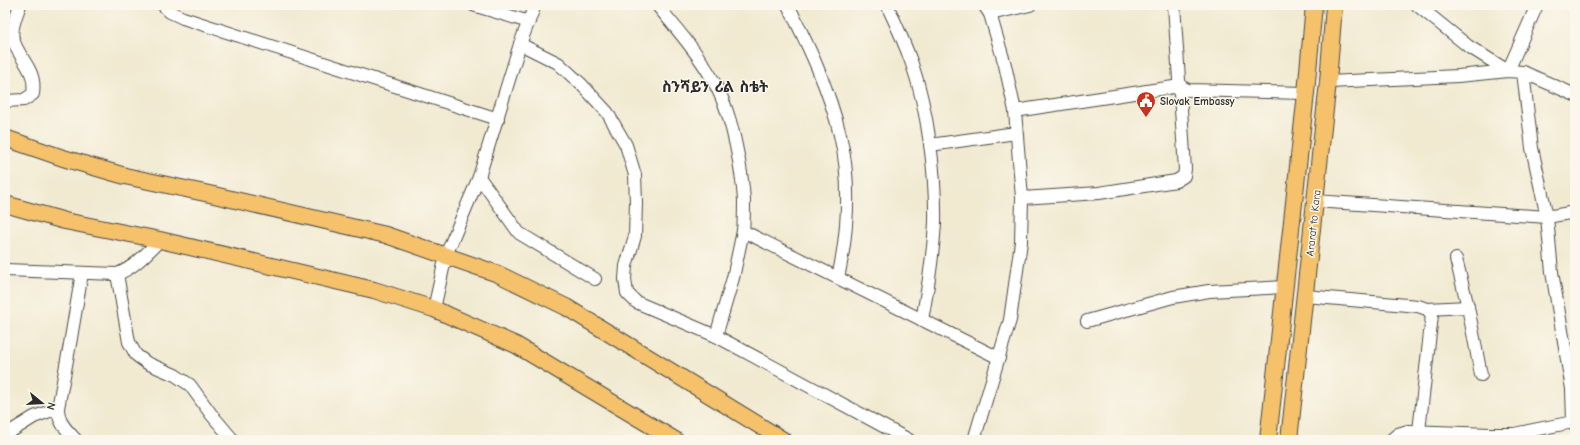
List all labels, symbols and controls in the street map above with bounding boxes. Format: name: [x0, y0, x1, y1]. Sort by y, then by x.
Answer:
district label: ስንሻይን ሪል ስቴት: [662, 78, 769, 96]
public building icon: Slovak Embassy: [1135, 90, 1157, 118]
place label: Slovak Embassy: [1160, 95, 1235, 108]
street label: Ararat to Kara: [1304, 189, 1323, 257]
north arrow: [22, 383, 62, 423]
text: N: [44, 401, 58, 411]

